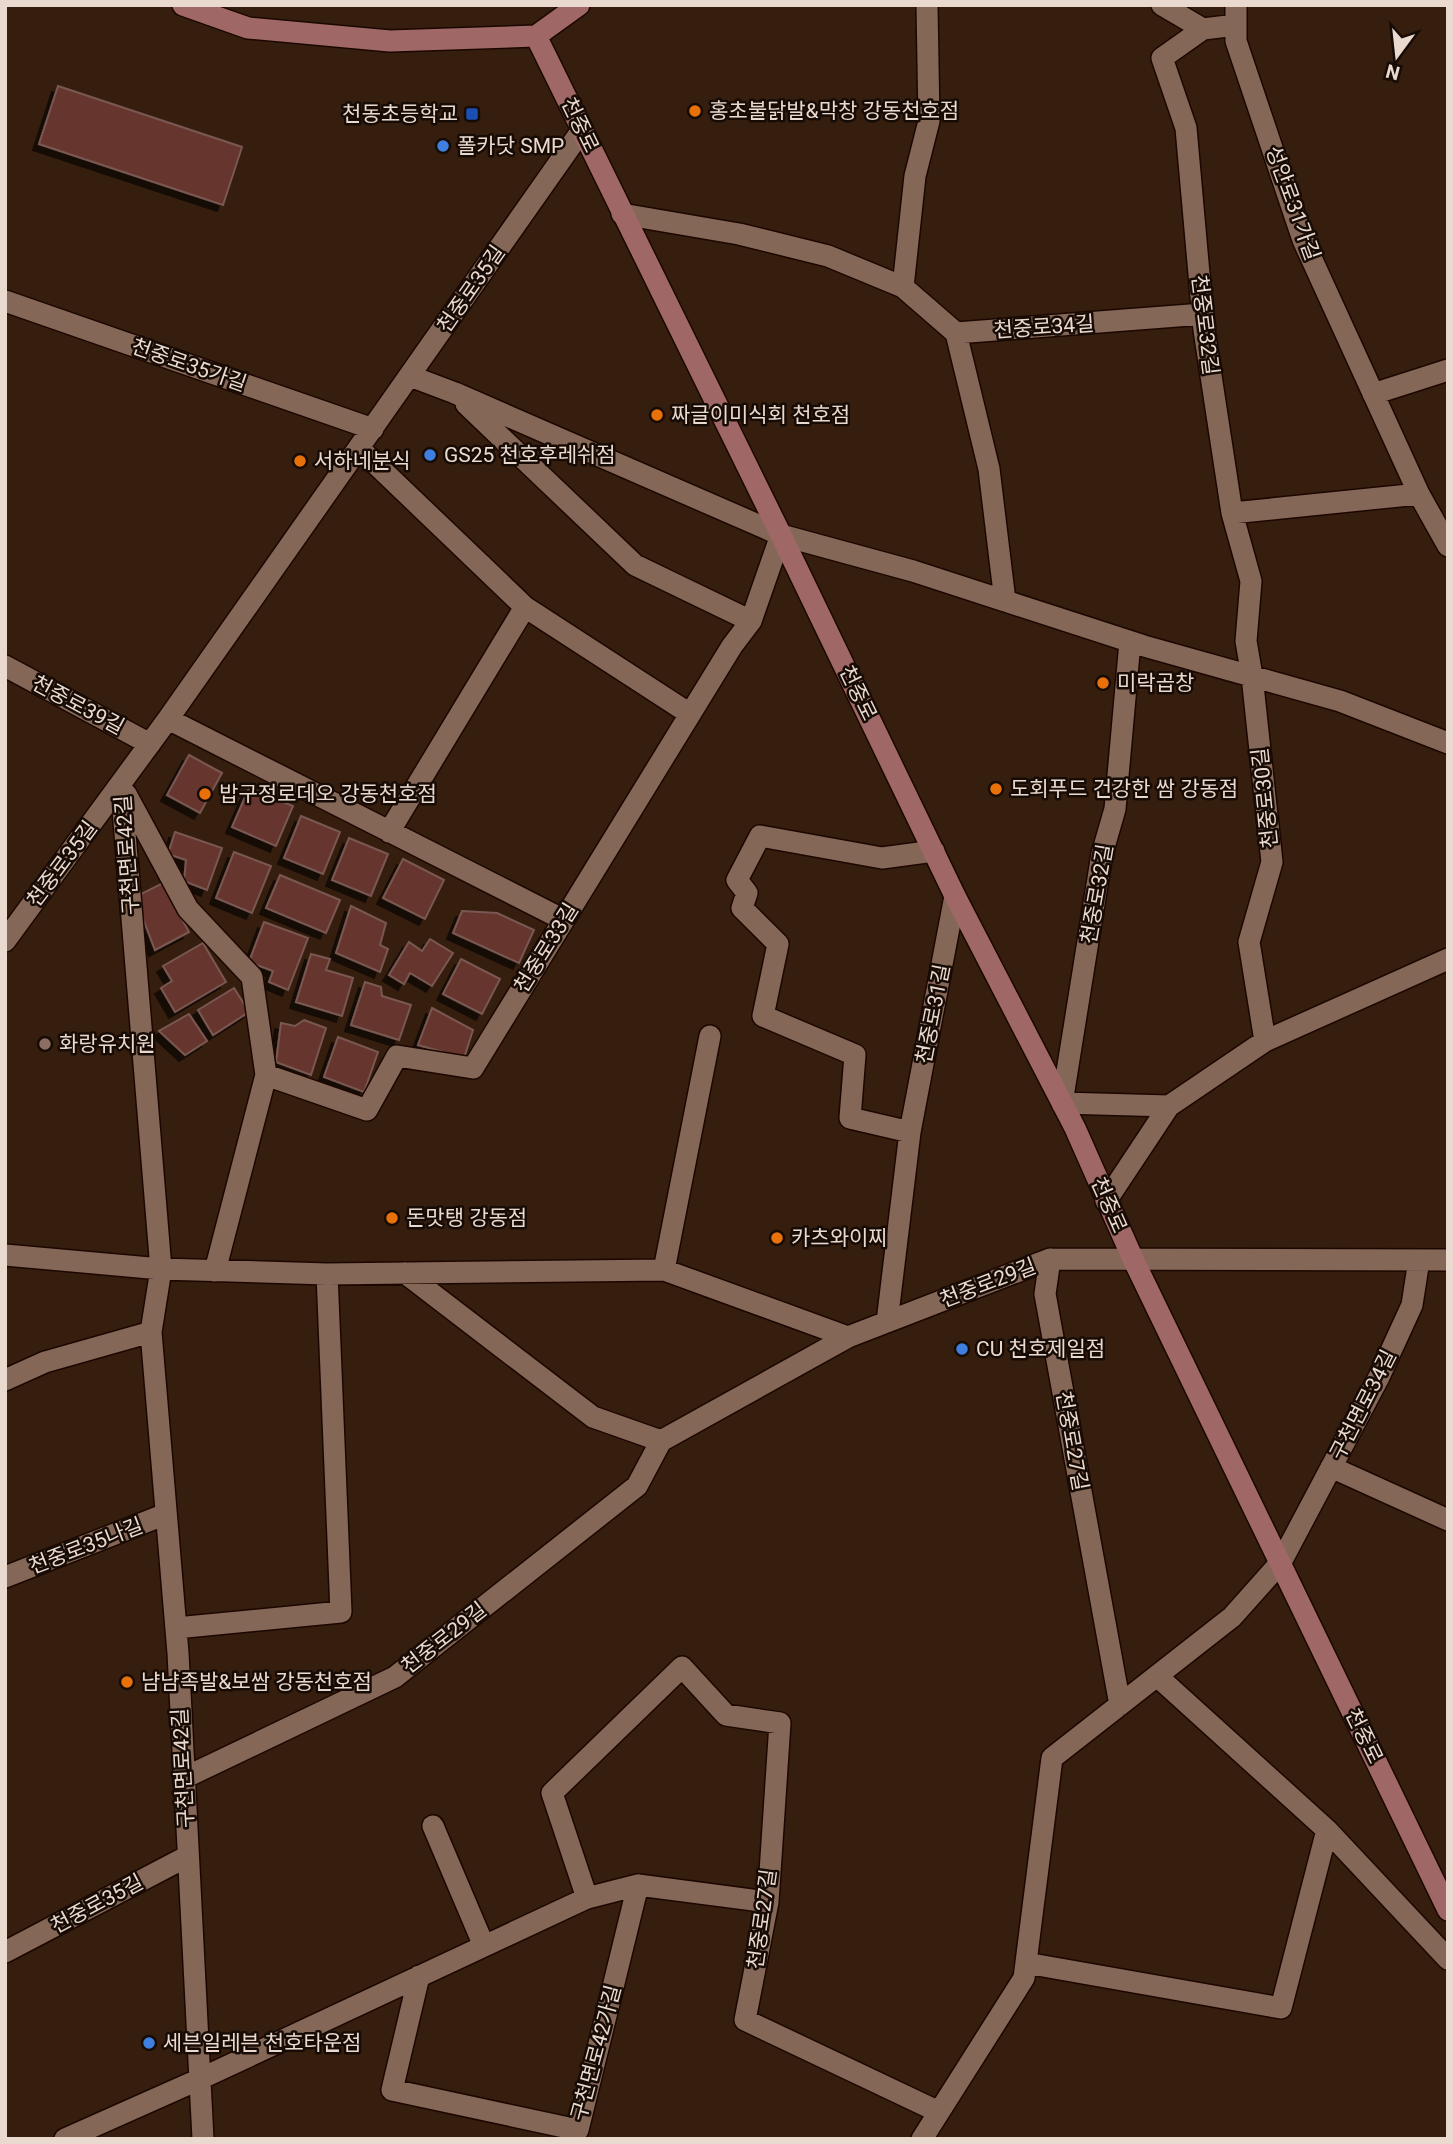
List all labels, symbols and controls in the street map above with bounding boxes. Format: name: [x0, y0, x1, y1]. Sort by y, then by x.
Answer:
north arrow: [1362, 21, 1432, 91]
text: N: [1383, 59, 1402, 85]
street label: 천중로: [557, 94, 603, 156]
place label: 홍초불닭발&막창 강동천호점: [709, 99, 959, 123]
place label: 천동초등학교: [342, 102, 458, 126]
marker: 홍초불닭발&막창 강동천호점: [687, 103, 703, 119]
marker: 천동초등학교: [464, 106, 480, 122]
place label: 폴카닷 SMP: [457, 134, 564, 158]
marker: 폴카닷 SMP: [435, 138, 451, 154]
street label: 성안로31가길: [1261, 142, 1325, 264]
street label: 천중로35길: [432, 241, 510, 337]
street label: 천중로32길: [1187, 273, 1223, 377]
street label: 천중로34길: [993, 312, 1095, 342]
street label: 천중로35가길: [128, 334, 250, 396]
place label: 짜글이미식회 천호점: [671, 403, 850, 427]
marker: 짜글이미식회 천호점: [649, 407, 665, 423]
place label: GS25 천호후레쉬점: [444, 443, 616, 467]
marker: GS25 천호후레쉬점: [422, 447, 438, 463]
place label: 서하네분식: [314, 449, 411, 473]
marker: 서하네분식: [292, 453, 308, 469]
street label: 천중로: [835, 662, 881, 724]
street label: 천중로39길: [28, 671, 128, 739]
place label: 미락곱창: [1117, 671, 1194, 695]
marker: 미락곱창: [1095, 675, 1111, 691]
street label: 천중로30길: [1248, 747, 1282, 849]
place label: 도회푸드 건강한 쌈 강동점: [1010, 777, 1238, 801]
marker: 도회푸드 건강한 쌈 강동점: [988, 781, 1004, 797]
place label: 밥구정로데오 강동천호점: [219, 782, 437, 806]
marker: 밥구정로데오 강동천호점: [197, 786, 213, 802]
street label: 구천면로42길: [111, 794, 143, 916]
street label: 천중로35길: [22, 816, 102, 912]
street label: 천중로32길: [1076, 842, 1118, 946]
street label: 천중로33길: [509, 899, 583, 997]
street label: 천중로31길: [912, 962, 954, 1066]
place label: 화랑유치원: [59, 1032, 156, 1056]
marker: 화랑유치원: [37, 1036, 53, 1052]
street label: 천중로: [1086, 1174, 1132, 1236]
place label: 돈맛탱 강동점: [406, 1206, 527, 1230]
marker: 돈맛탱 강동점: [384, 1210, 400, 1226]
place label: 카츠와이찌: [791, 1226, 888, 1250]
marker: 카츠와이찌: [769, 1230, 785, 1246]
street label: 천중로29길: [937, 1254, 1039, 1312]
place label: CU 천호제일점: [976, 1337, 1105, 1361]
marker: CU 천호제일점: [954, 1341, 970, 1357]
street label: 구천면로34길: [1325, 1346, 1401, 1464]
street label: 천중로27길: [1051, 1389, 1093, 1493]
street label: 천중로35나길: [26, 1513, 146, 1579]
street label: 천중로29길: [397, 1597, 491, 1679]
place label: 냠냠족발&보쌈 강동천호점: [141, 1670, 372, 1694]
marker: 냠냠족발&보쌈 강동천호점: [119, 1674, 135, 1690]
street label: 천중로: [1341, 1705, 1387, 1767]
street label: 구천면로42길: [168, 1707, 198, 1829]
street label: 천중로27길: [743, 1867, 781, 1971]
street label: 천중로35길: [47, 1870, 147, 1938]
street label: 구천면로42가길: [566, 1983, 626, 2123]
place label: 세븐일레븐 천호타운점: [163, 2031, 361, 2055]
marker: 세븐일레븐 천호타운점: [141, 2035, 157, 2051]

